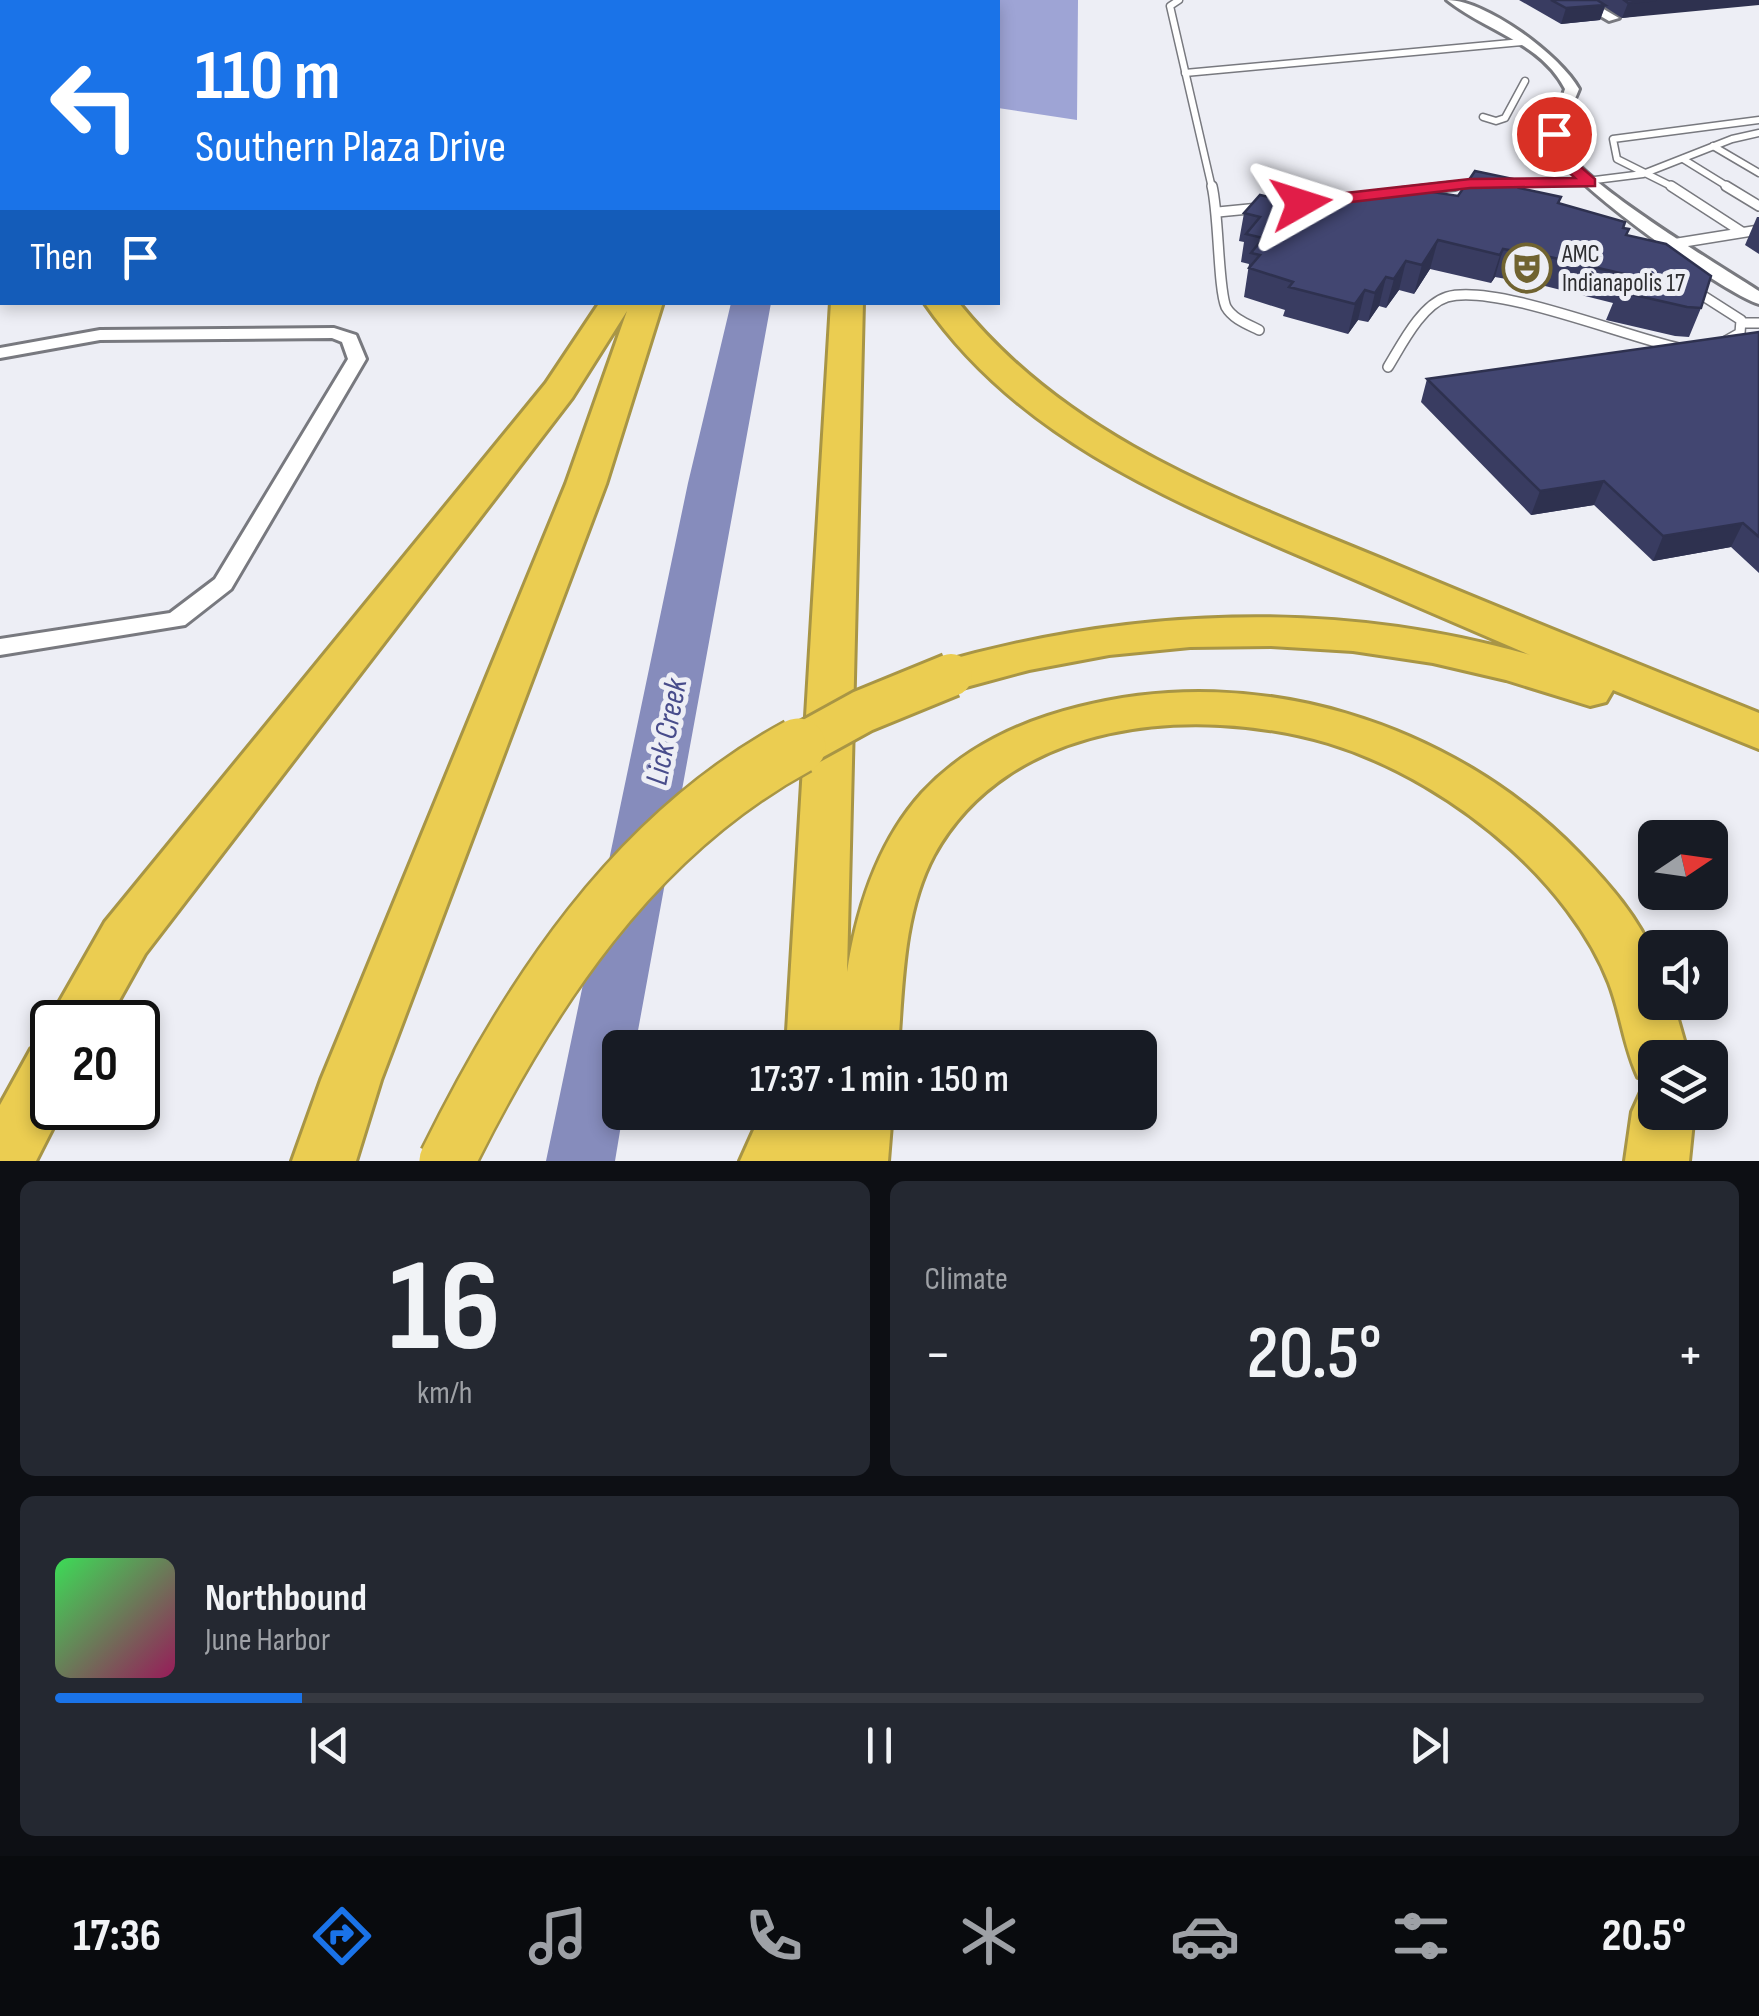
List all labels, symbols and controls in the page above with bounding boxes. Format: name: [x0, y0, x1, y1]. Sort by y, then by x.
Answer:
text: 110 m: [195, 35, 341, 119]
icon: left: [30, 40, 160, 170]
pin: [1512, 92, 1597, 177]
icon: arrive: [1527, 107, 1582, 162]
text: Southern Plaza Drive: [195, 120, 506, 175]
position arrow: [1249, 151, 1353, 255]
icon: arrive: [113, 230, 168, 285]
text: Then: [30, 235, 93, 280]
place label: AMC Indianapolis 17: [1561, 239, 1685, 299]
theatre icon: AMC Indianapolis 17: [1501, 242, 1553, 294]
water label: Lick Creek: [638, 674, 697, 788]
north arrow: [1638, 820, 1728, 910]
map controls: [1638, 820, 1728, 1130]
button: sound: [1638, 930, 1728, 1020]
speed limit sign: 20: [30, 1000, 160, 1130]
button: layers: [1638, 1040, 1728, 1130]
text: 17:37 · 1 min · 150 m: [750, 1057, 1009, 1102]
text: 16: [389, 1231, 501, 1387]
text: Climate: [925, 1260, 1008, 1299]
text: 20.5°: [1247, 1309, 1382, 1400]
text: −: [925, 1322, 951, 1389]
text: +: [1677, 1322, 1704, 1389]
text: km/h: [417, 1374, 472, 1413]
text: Northbound: [205, 1576, 367, 1621]
text: June Harbor: [205, 1621, 330, 1660]
icon: previous: [302, 1718, 357, 1773]
icon: pause: [852, 1718, 907, 1773]
icon: next: [1402, 1718, 1457, 1773]
icon: directions: [307, 1901, 377, 1971]
icon: music: [523, 1901, 593, 1971]
icon: phone: [739, 1901, 809, 1971]
icon: climate: [954, 1901, 1024, 1971]
icon: car: [1170, 1901, 1240, 1971]
icon: filters: [1386, 1901, 1456, 1971]
text: 17:36: [73, 1909, 161, 1964]
text: 20.5°: [1602, 1909, 1686, 1964]

